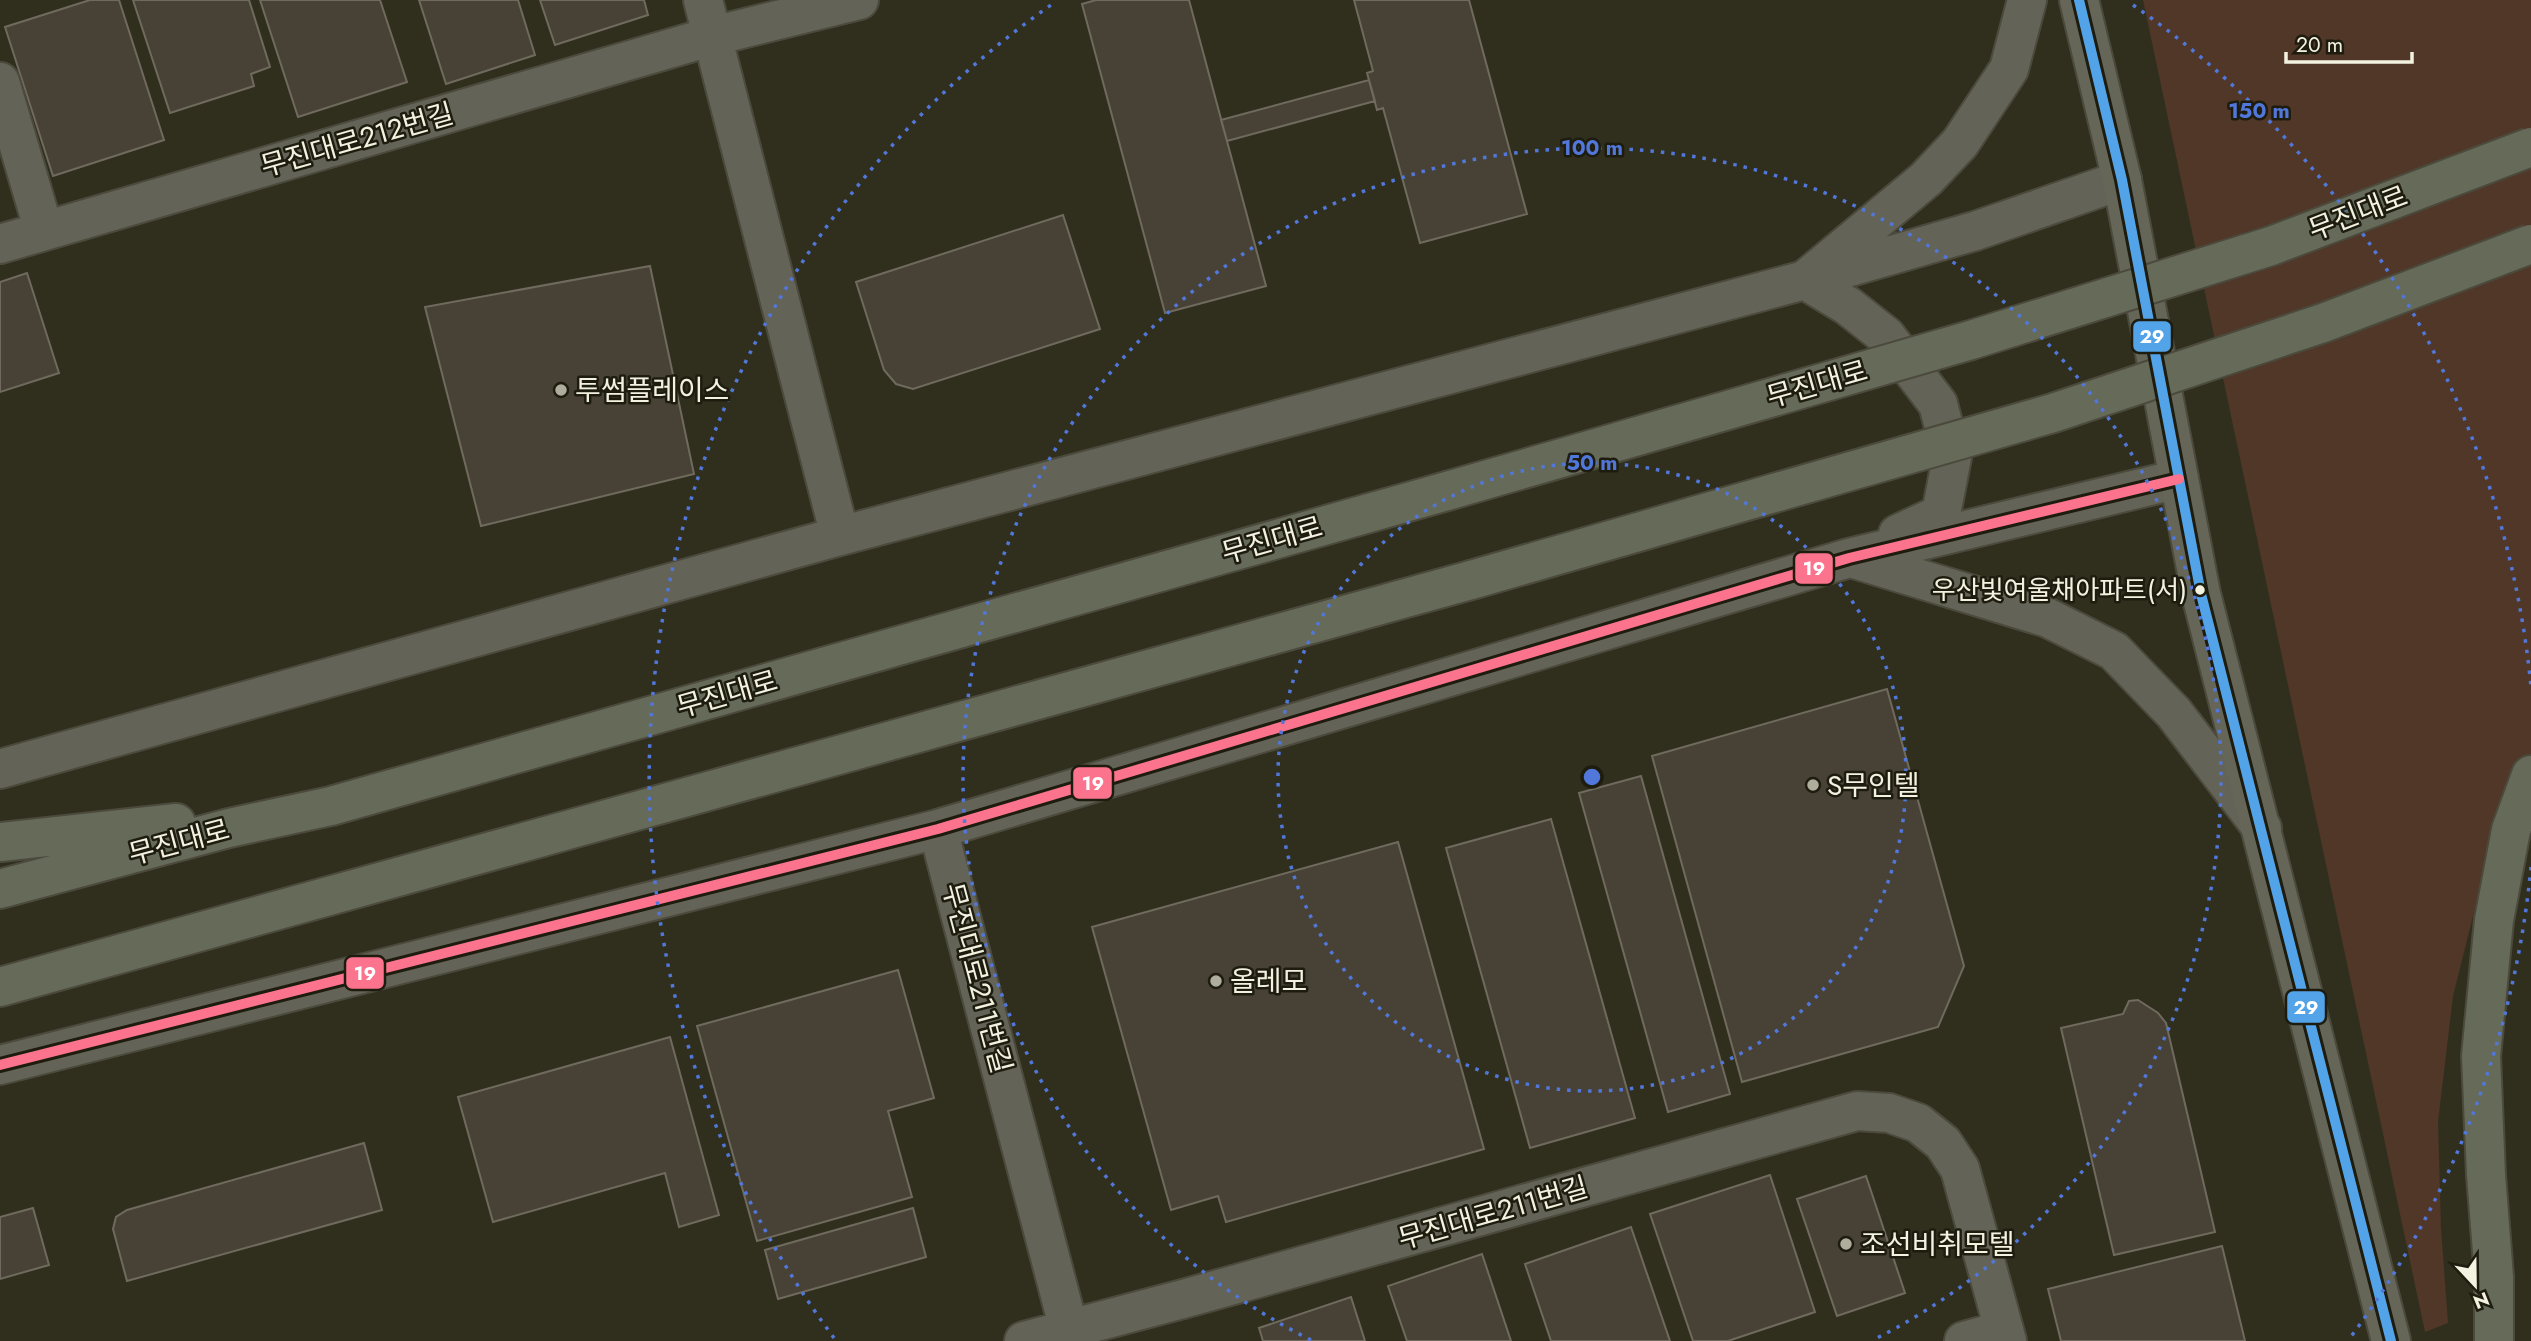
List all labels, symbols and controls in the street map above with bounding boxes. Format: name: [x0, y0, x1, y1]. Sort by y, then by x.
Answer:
scale bar: [2286, 21, 2412, 65]
text: 20 m: [2296, 30, 2343, 60]
street label: 무진대로212번길: [256, 93, 458, 187]
text: 150 m: [2228, 96, 2290, 126]
text: 100 m: [1561, 133, 1623, 163]
street label: 무진대로: [2303, 175, 2413, 251]
line badge: 29: [2132, 320, 2172, 353]
text: 29: [2139, 323, 2165, 350]
street label: 무진대로: [1762, 350, 1872, 418]
place label: 투썸플레이스: [575, 370, 730, 411]
marker: 투썸플레이스: [553, 382, 569, 398]
text: 50 m: [1567, 448, 1617, 478]
street label: 무진대로: [1217, 506, 1327, 574]
line badge: 19: [1794, 552, 1834, 585]
text: 19: [1803, 555, 1825, 582]
place label: 우산빛여울채아파트(서): [1932, 571, 2187, 609]
marker: 우산빛여울채아파트(서): [2193, 583, 2207, 597]
street label: 무진대로: [672, 660, 782, 728]
centre of rings: [1580, 765, 1604, 789]
place label: S무인텔: [1827, 765, 1920, 806]
line badge: 19: [1072, 766, 1113, 800]
text: 19: [1082, 770, 1104, 797]
marker: S무인텔: [1805, 777, 1821, 793]
street label: 무진대로: [124, 809, 234, 875]
street label: 무진대로211번길: [932, 878, 1022, 1078]
line badge: 19: [345, 956, 385, 990]
text: 19: [354, 960, 376, 987]
place label: 올레모: [1230, 961, 1307, 1002]
marker: 올레모: [1208, 973, 1224, 989]
line badge: 29: [2286, 990, 2326, 1024]
text: 29: [2293, 994, 2319, 1021]
street label: 무진대로211번길: [1393, 1166, 1593, 1260]
place label: 조선비취모텔: [1860, 1224, 2015, 1265]
marker: 조선비취모텔: [1838, 1236, 1854, 1252]
north arrow: [2440, 1250, 2510, 1320]
text: N: [2469, 1285, 2493, 1316]

